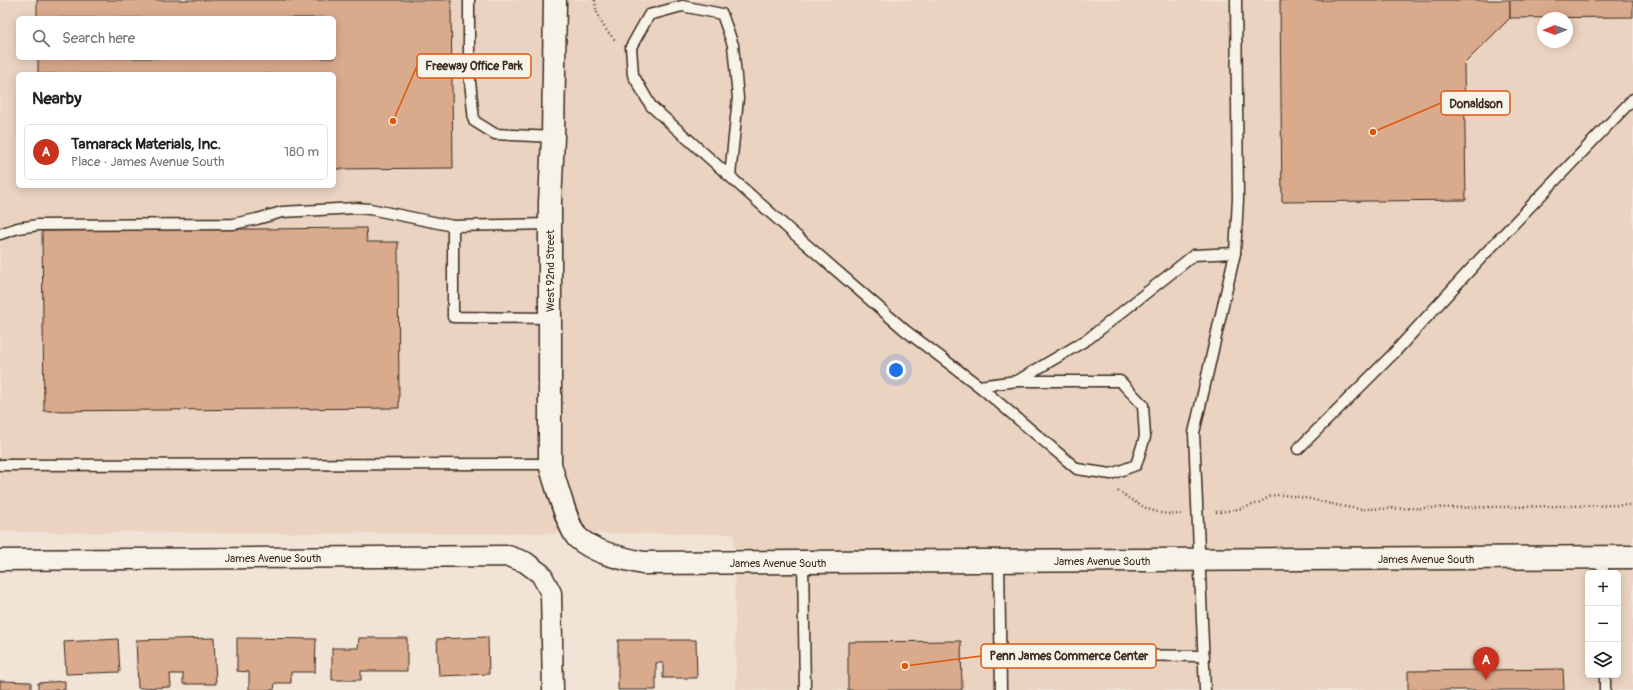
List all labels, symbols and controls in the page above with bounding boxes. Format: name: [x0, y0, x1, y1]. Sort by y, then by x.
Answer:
north arrow: [1537, 12, 1573, 48]
search box: [16, 16, 336, 60]
icon: search: [30, 27, 52, 49]
text: Search here: [62, 29, 135, 48]
callout: Freeway Office Park: [417, 54, 531, 78]
text: Freeway Office Park: [425, 59, 524, 74]
text: Nearby: [32, 88, 81, 109]
callout: Donaldson: [1441, 91, 1510, 115]
text: Donaldson: [1449, 97, 1503, 112]
text: Tamarack Materials, Inc.: [71, 135, 221, 154]
text: A: [42, 144, 50, 160]
text: 180 m: [284, 144, 319, 160]
text: Place · James Avenue South: [71, 154, 224, 170]
street label: West 92nd Street: [544, 229, 557, 312]
your location: [886, 360, 906, 380]
street label: James Avenue South: [225, 552, 321, 565]
street label: James Avenue South: [1378, 553, 1474, 566]
street label: James Avenue South: [1054, 555, 1150, 568]
street label: James Avenue South: [730, 557, 826, 570]
map controls: [1585, 570, 1621, 678]
button: +: [1585, 570, 1621, 606]
button: −: [1585, 606, 1621, 642]
button: layers: [1585, 642, 1621, 678]
callout: Penn James Commerce Center: [981, 644, 1156, 668]
pin: A: [1473, 647, 1499, 680]
text: Penn James Commerce Center: [990, 649, 1149, 664]

